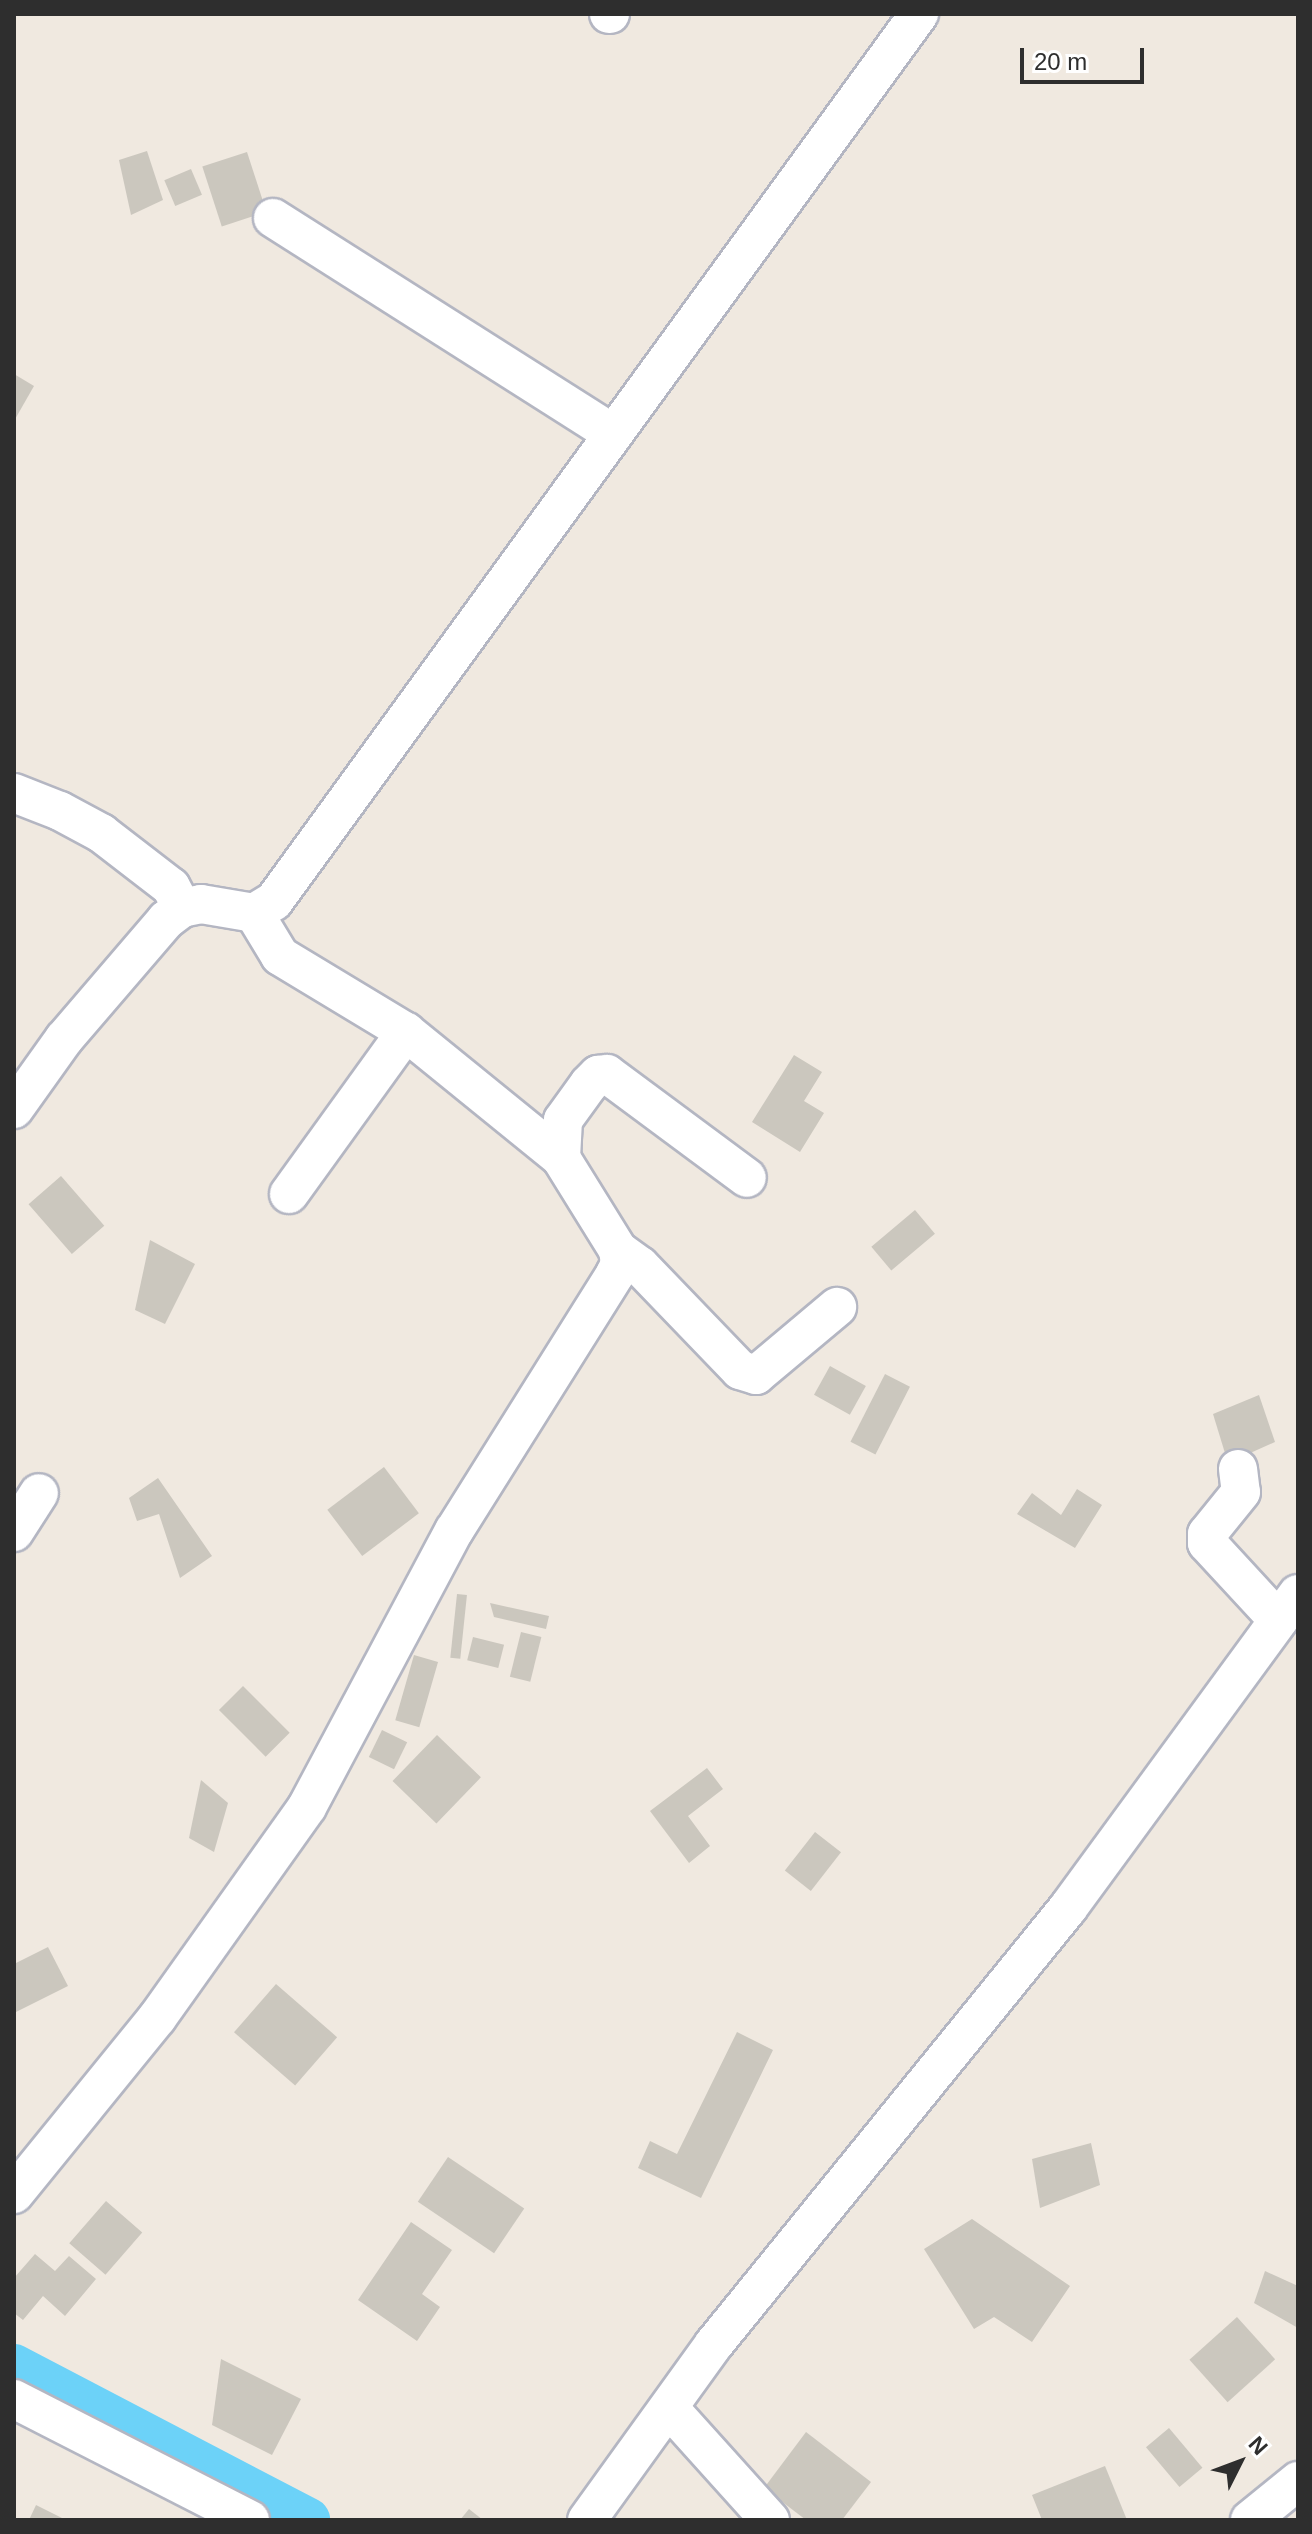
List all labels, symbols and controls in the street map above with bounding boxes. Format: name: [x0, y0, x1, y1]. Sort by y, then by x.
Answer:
scale bar: [1024, 32, 1148, 82]
text: 20 m: [1034, 48, 1087, 75]
north arrow: [1200, 2422, 1280, 2502]
text: N: [1244, 2431, 1273, 2460]

